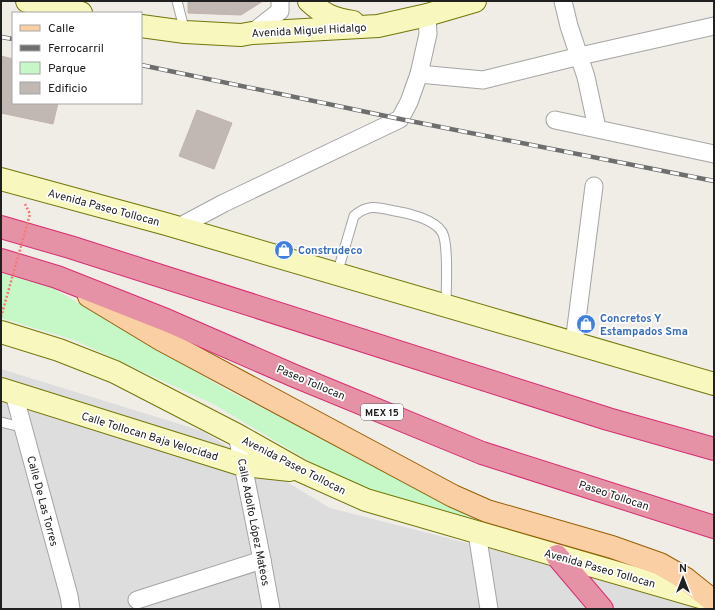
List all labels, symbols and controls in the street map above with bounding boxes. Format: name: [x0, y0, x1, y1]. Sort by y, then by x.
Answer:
legend: [12, 12, 142, 104]
text: Calle: [48, 21, 75, 37]
street label: Avenida Miguel Hidalgo: [251, 21, 367, 41]
text: Ferrocarril: [48, 41, 104, 57]
text: Parque: [48, 61, 86, 77]
text: Edificio: [48, 81, 88, 97]
street label: Avenida Paseo Tollocan: [46, 186, 161, 230]
shop icon: Construdeco: [273, 239, 295, 261]
place label: Construdeco: [298, 244, 363, 258]
place label: Concretos Y Estampados Sma: [600, 312, 688, 339]
shop icon: Concretos Y Estampados Sma: [575, 313, 597, 335]
street label: Paseo Tollocan: [274, 362, 347, 404]
road number: MEX 15: [361, 404, 403, 420]
street label: Calle Tollocan Baja Velocidad: [80, 409, 220, 464]
street label: Avenida Paseo Tollocan: [239, 434, 348, 498]
street label: Calle De Las Torres: [23, 455, 61, 548]
street label: Calle Adolfo López Mateos: [234, 457, 272, 587]
street label: Paseo Tollocan: [577, 478, 651, 514]
street label: Avenida Paseo Tollocan: [542, 546, 657, 592]
north arrow: [663, 558, 703, 598]
text: N: [679, 562, 687, 576]

